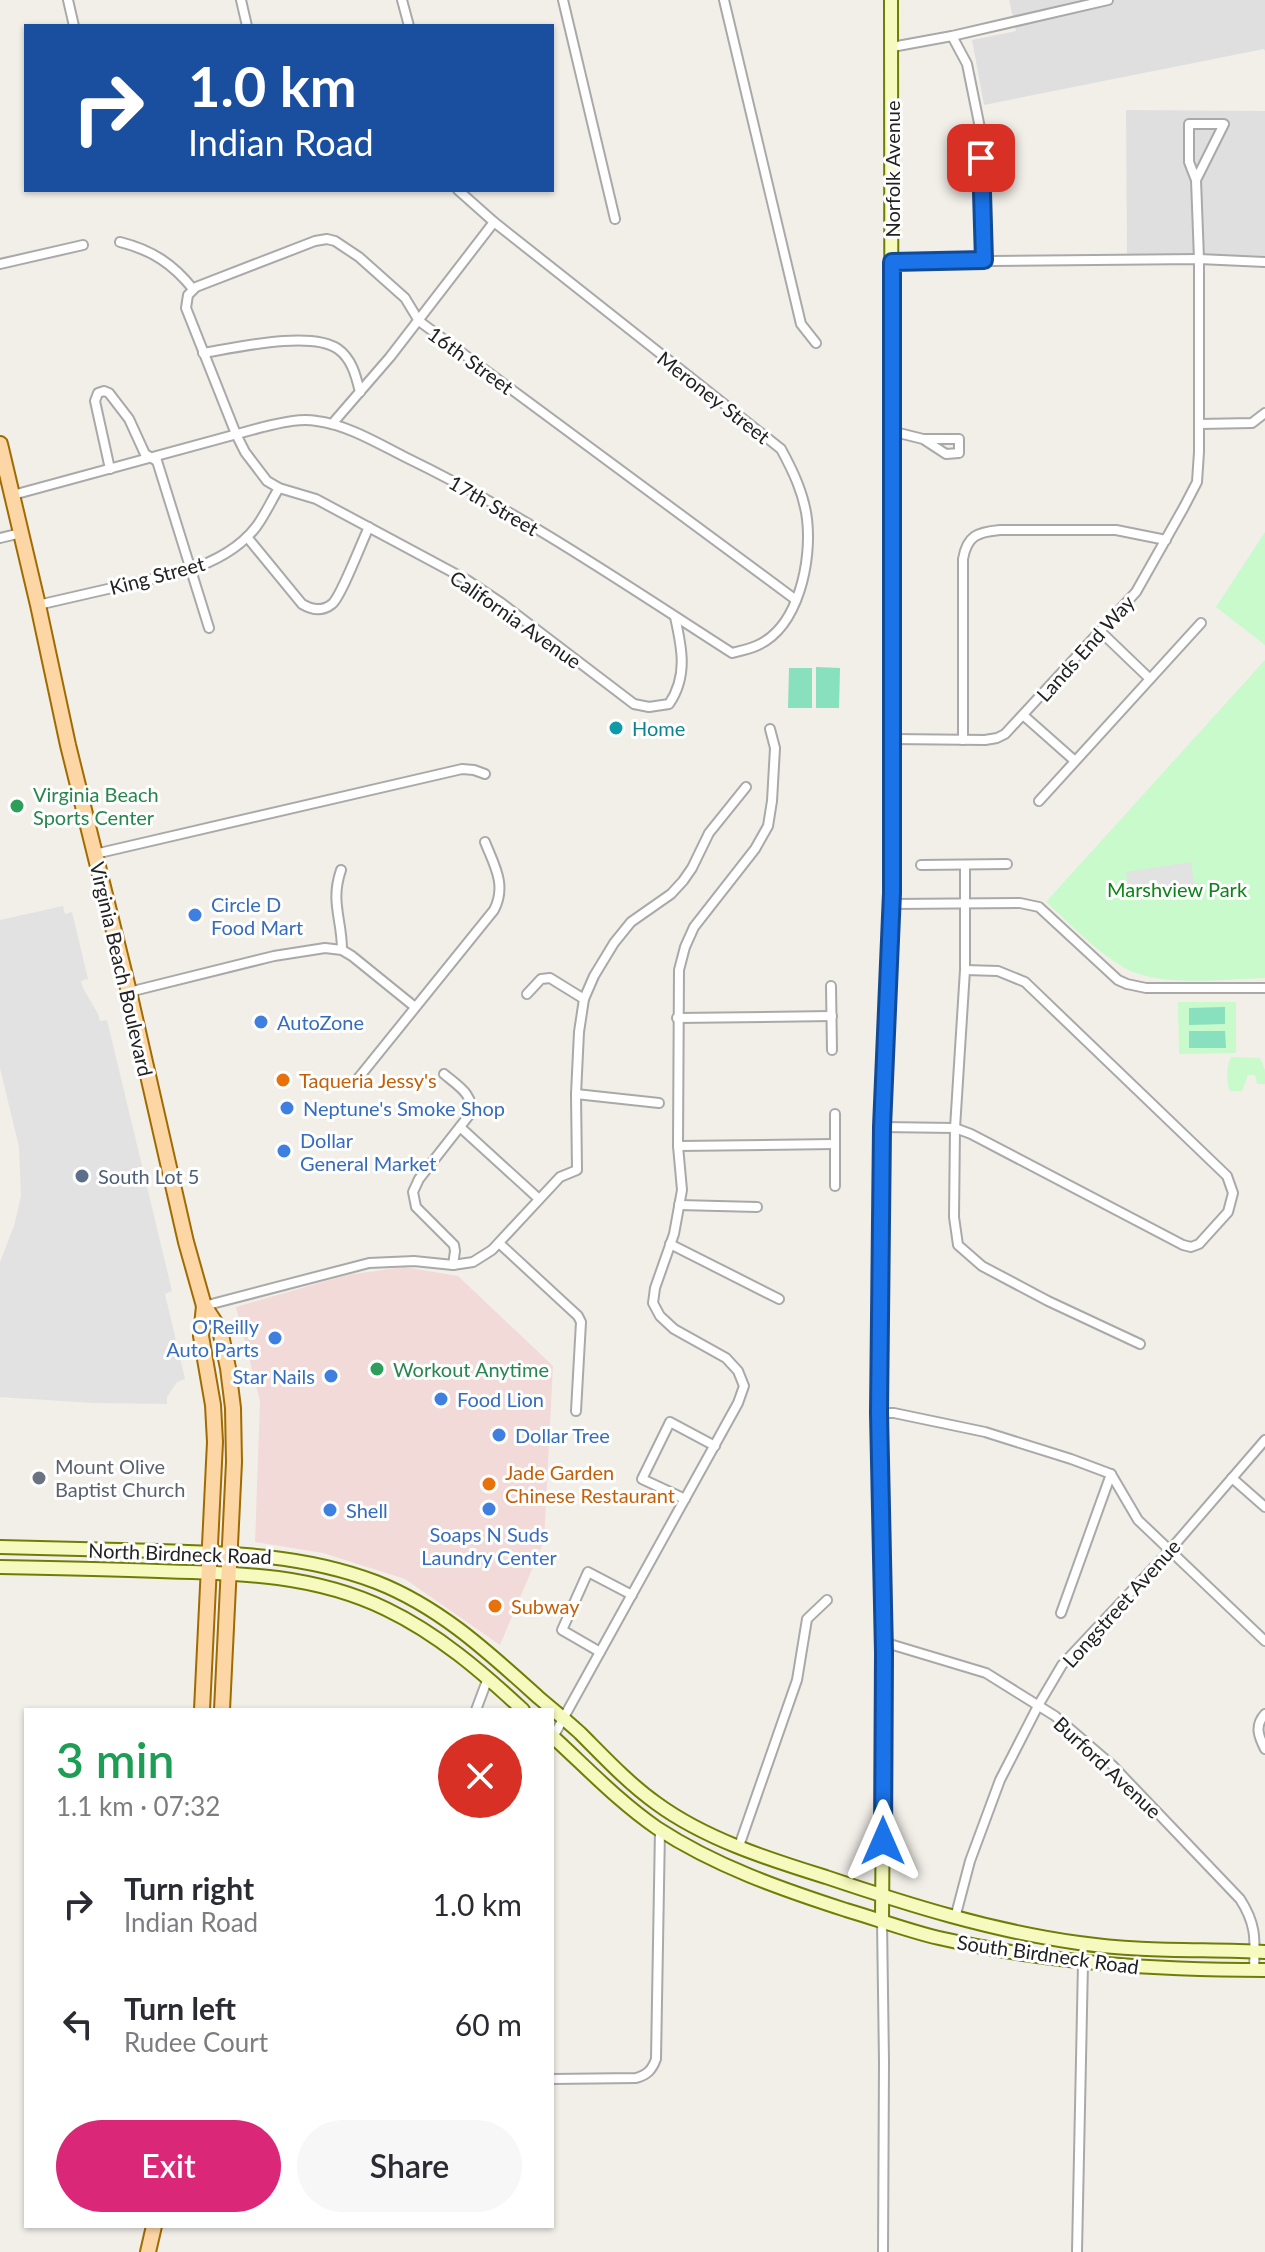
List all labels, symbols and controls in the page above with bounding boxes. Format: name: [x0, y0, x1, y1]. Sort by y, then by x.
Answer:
text: 1.0 km: [188, 52, 357, 119]
icon: right: [56, 56, 160, 160]
street label: Norfolk Avenue: [880, 100, 904, 238]
text: Indian Road: [188, 120, 374, 164]
pin: [947, 124, 1015, 192]
icon: arrive: [959, 136, 1003, 180]
street label: 16th Street: [424, 321, 518, 399]
street label: Meroney Street: [653, 346, 775, 448]
street label: 17th Street: [445, 470, 543, 540]
street label: King Street: [107, 551, 207, 599]
street label: California Avenue: [446, 565, 586, 673]
street label: Lands End Way: [1031, 590, 1139, 706]
place label: Home: [632, 716, 685, 740]
marker: Home: [607, 719, 625, 737]
place label: Virginia Beach Sports Center: [33, 782, 159, 829]
marker: Virginia Beach Sports Center: [8, 797, 26, 815]
street label: Virginia Beach Boulevard: [86, 860, 158, 1078]
park label: Marshview Park: [1107, 877, 1248, 901]
place label: Circle D Food Mart: [211, 892, 303, 939]
marker: Circle D Food Mart: [186, 906, 204, 924]
place label: AutoZone: [277, 1010, 364, 1034]
marker: AutoZone: [252, 1013, 270, 1031]
place label: Taqueria Jessy's: [299, 1068, 437, 1092]
marker: Taqueria Jessy's: [274, 1071, 292, 1089]
place label: Neptune's Smoke Shop: [303, 1096, 505, 1120]
marker: Neptune's Smoke Shop: [278, 1099, 296, 1117]
place label: Dollar General Market: [300, 1128, 436, 1175]
marker: Dollar General Market: [275, 1142, 293, 1160]
place label: South Lot 5: [98, 1164, 199, 1188]
marker: South Lot 5: [73, 1167, 91, 1185]
place label: O'Reilly Auto Parts: [166, 1314, 260, 1361]
marker: O'Reilly Auto Parts: [266, 1329, 284, 1347]
place label: Workout Anytime: [393, 1357, 549, 1381]
marker: Workout Anytime: [368, 1360, 386, 1378]
place label: Star Nails: [232, 1364, 315, 1388]
marker: Star Nails: [322, 1367, 340, 1385]
place label: Food Lion: [457, 1387, 544, 1411]
marker: Food Lion: [432, 1390, 450, 1408]
place label: Dollar Tree: [515, 1423, 610, 1447]
marker: Dollar Tree: [490, 1426, 508, 1444]
place label: Mount Olive Baptist Church: [55, 1454, 185, 1501]
place label: Jade Garden Chinese Restaurant: [505, 1460, 675, 1507]
marker: Mount Olive Baptist Church: [30, 1469, 48, 1487]
marker: Jade Garden Chinese Restaurant: [480, 1475, 498, 1493]
place label: Shell: [346, 1498, 388, 1522]
marker: Soaps N Suds Laundry Center: [480, 1500, 498, 1518]
marker: Shell: [321, 1501, 339, 1519]
place label: Soaps N Suds Laundry Center: [421, 1522, 558, 1569]
street label: Longstreet Avenue: [1057, 1534, 1185, 1672]
street label: North Birdneck Road: [88, 1538, 272, 1568]
place label: Subway: [511, 1594, 580, 1618]
marker: Subway: [486, 1597, 504, 1615]
street label: Burford Avenue: [1049, 1711, 1167, 1823]
text: 3 min: [56, 1731, 174, 1788]
button: close: [438, 1734, 522, 1818]
text: 1.1 km · 07:32: [56, 1790, 220, 1822]
position arrow: [841, 1799, 925, 1883]
text: Turn right: [124, 1870, 254, 1906]
icon: right: [56, 1882, 100, 1926]
text: 1.0 km: [433, 1886, 522, 1922]
text: Indian Road: [124, 1906, 258, 1938]
street label: South Birdneck Road: [956, 1929, 1140, 1979]
text: Turn left: [124, 1990, 236, 2026]
icon: left: [56, 2002, 100, 2046]
text: 60 m: [455, 2006, 522, 2042]
text: Rudee Court: [124, 2026, 268, 2058]
button: Exit: [56, 2120, 281, 2212]
button: Share: [297, 2120, 522, 2212]

